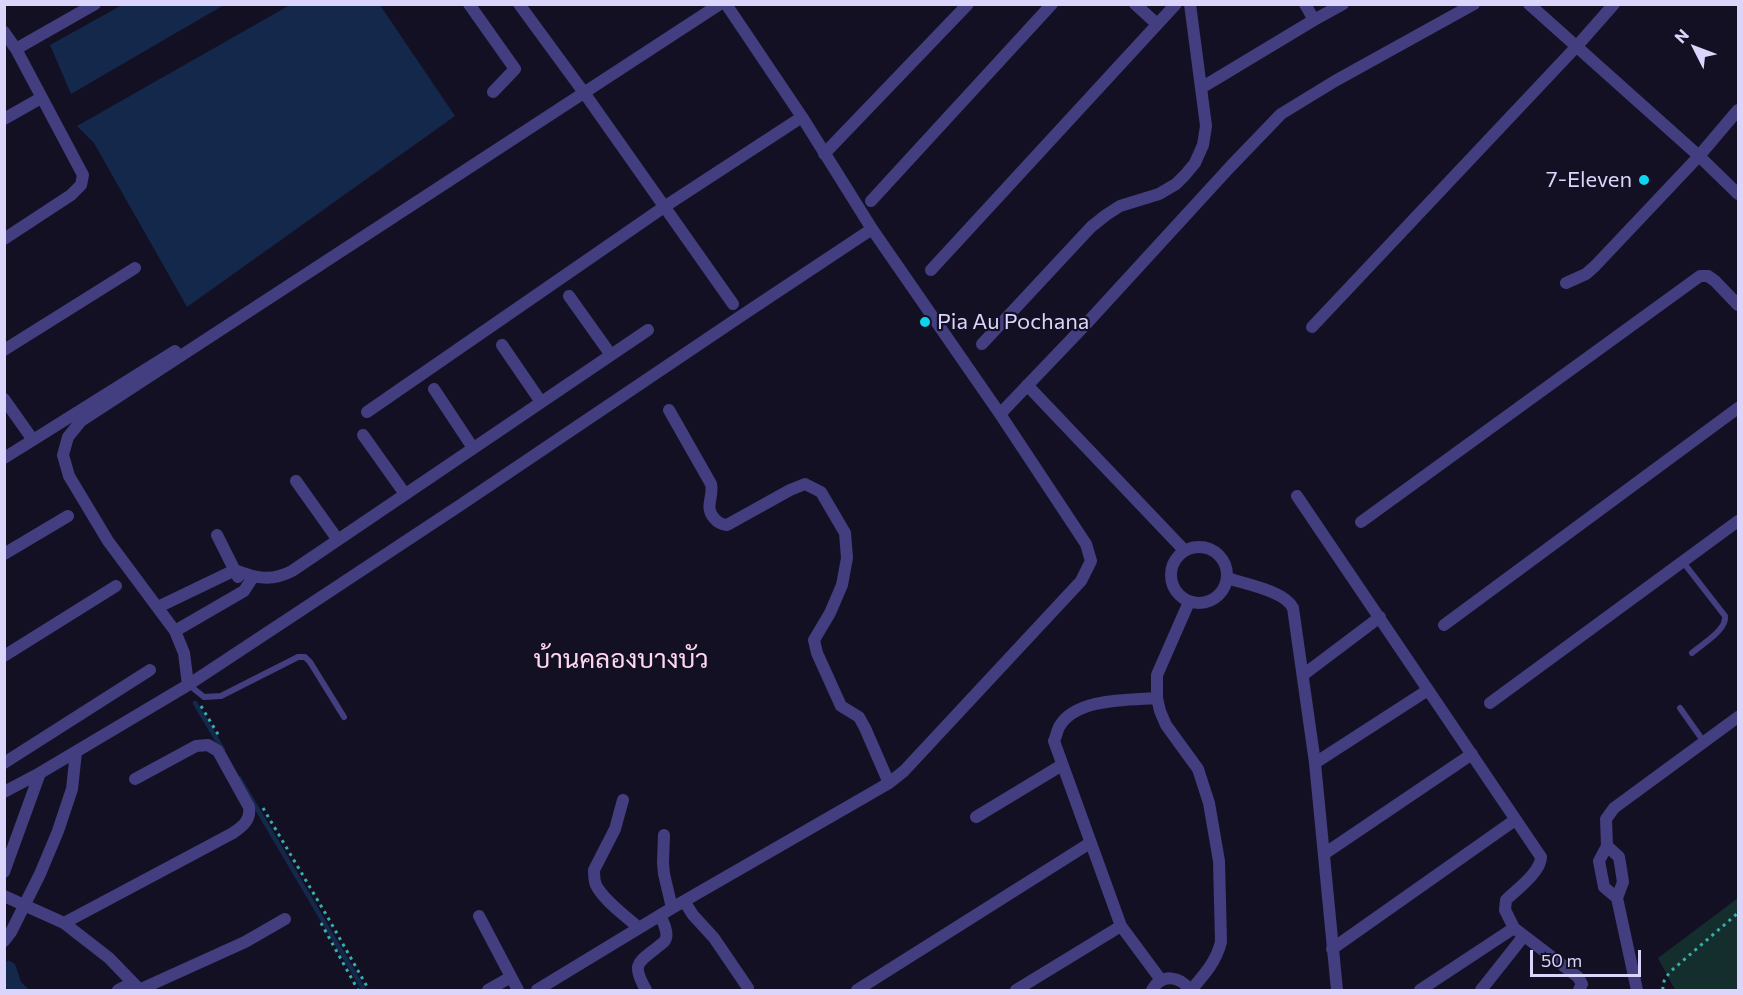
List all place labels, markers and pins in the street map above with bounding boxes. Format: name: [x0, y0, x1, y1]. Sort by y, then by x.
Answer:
place label: 7-Eleven: [1546, 167, 1632, 193]
marker: 7-Eleven: [1637, 173, 1651, 187]
place label: Pia Au Pochana: [937, 309, 1089, 335]
marker: Pia Au Pochana: [918, 315, 932, 329]

